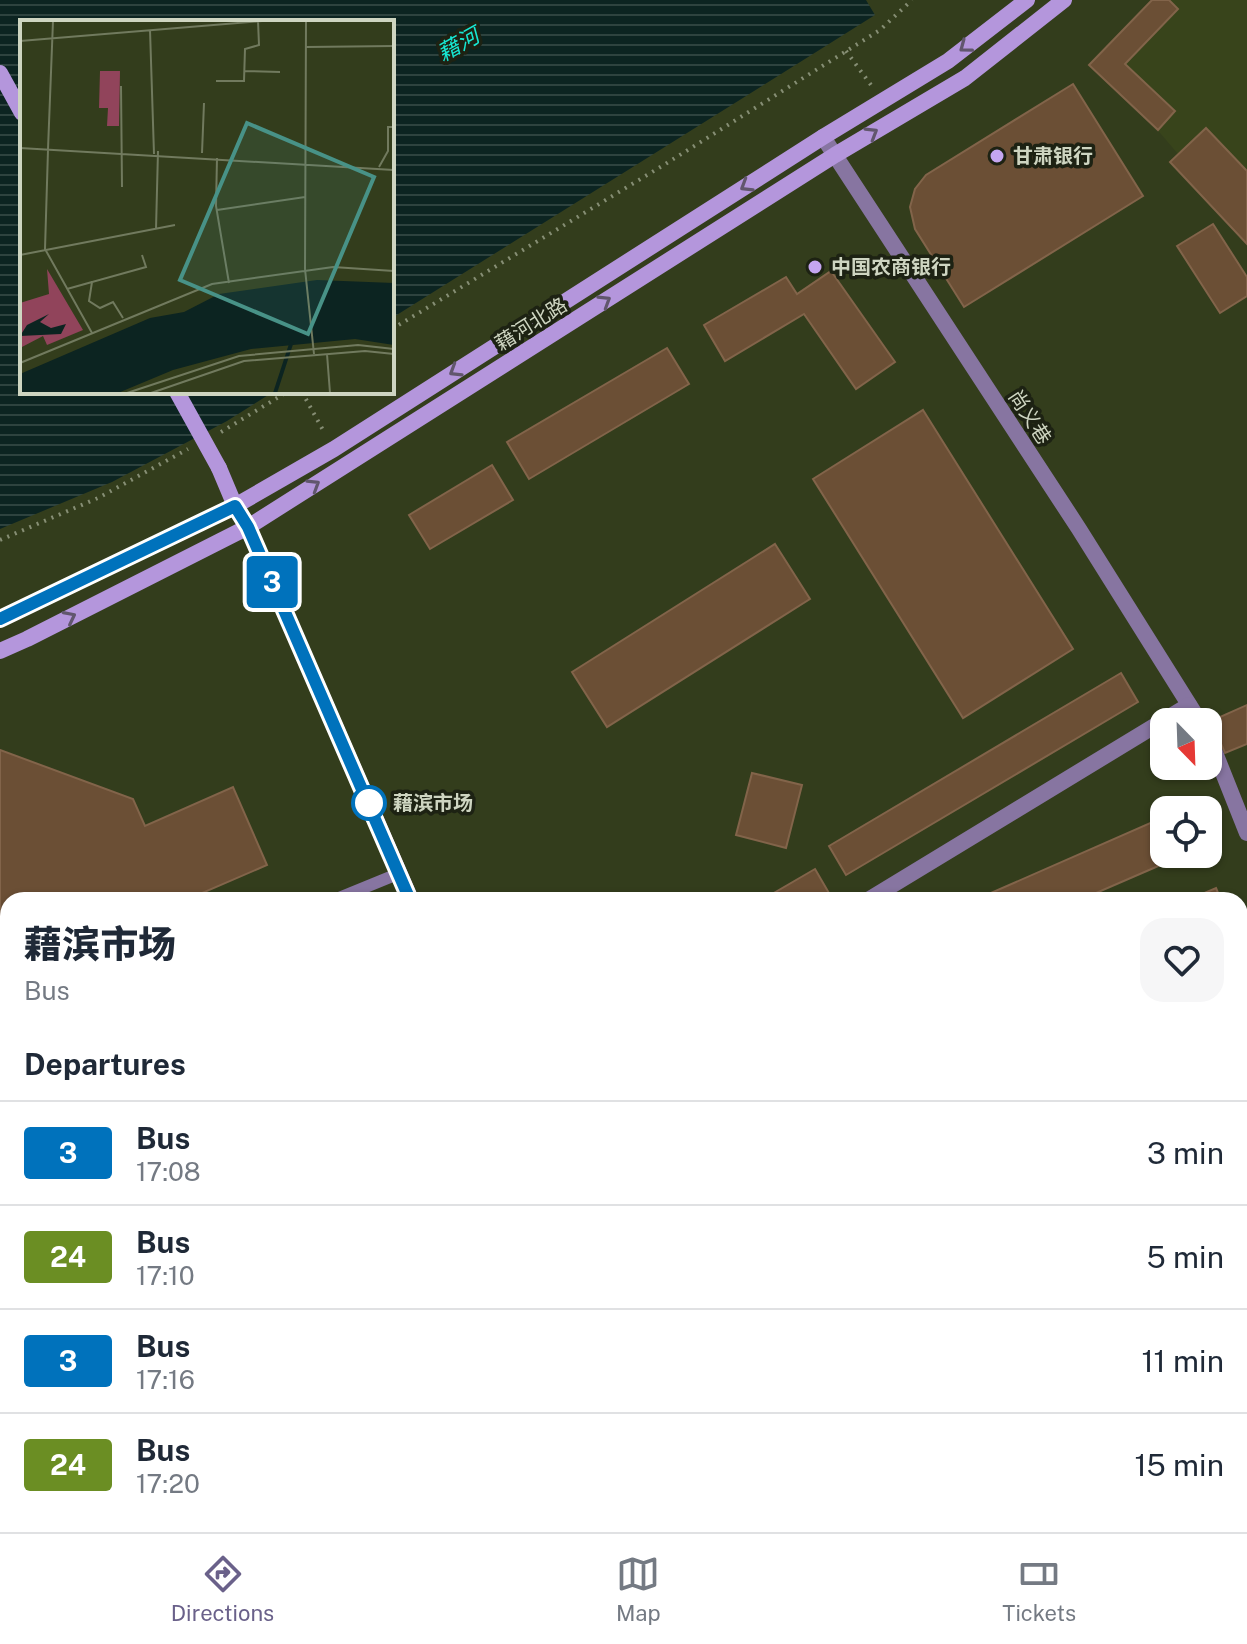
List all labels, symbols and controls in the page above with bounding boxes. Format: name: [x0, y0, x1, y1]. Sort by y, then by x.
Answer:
inset map: [20, 20, 394, 394]
water label: 藉河: [432, 20, 487, 66]
one-way arrow: [959, 38, 974, 52]
one-way arrow: [863, 127, 878, 143]
place label: 甘肃银行: [1013, 144, 1093, 168]
marker: 甘肃银行: [988, 147, 1006, 165]
one-way arrow: [740, 177, 755, 192]
place label: 中国农商银行: [831, 255, 951, 279]
marker: 中国农商银行: [806, 258, 824, 276]
street label: 藉河北路: [491, 293, 571, 355]
one-way arrow: [596, 296, 610, 311]
one-way arrow: [450, 361, 464, 376]
street label: 尚义巷: [1004, 385, 1056, 449]
one-way arrow: [305, 480, 320, 495]
line badge: 3: [246, 556, 298, 608]
text: 3: [263, 565, 281, 598]
one-way arrow: [62, 612, 77, 627]
north arrow: [1150, 708, 1222, 780]
map controls: [1150, 708, 1222, 868]
marker: 藉滨市场: [352, 786, 386, 820]
place label: 藉滨市场: [393, 791, 473, 815]
button: locate: [1150, 796, 1222, 868]
button: heart: [1140, 918, 1224, 1002]
text: 藉滨市场: [24, 922, 176, 967]
text: Bus: [24, 975, 70, 1006]
text: Departures: [24, 1046, 186, 1082]
text: Bus: [136, 1120, 190, 1156]
text: 3 min: [1147, 1135, 1224, 1171]
text: 3: [59, 1136, 77, 1169]
text: 17:08: [136, 1156, 201, 1187]
text: Bus: [136, 1224, 190, 1260]
text: 5 min: [1147, 1239, 1224, 1275]
text: 24: [50, 1240, 86, 1273]
text: 17:10: [136, 1260, 195, 1291]
text: Bus: [136, 1328, 190, 1364]
text: 11 min: [1141, 1343, 1224, 1379]
text: 3: [59, 1344, 77, 1377]
text: 17:16: [136, 1364, 195, 1395]
text: Bus: [136, 1432, 190, 1468]
text: 15 min: [1134, 1447, 1224, 1483]
text: 24: [50, 1448, 86, 1481]
text: 17:20: [136, 1468, 200, 1499]
tab: Directions: [171, 1552, 274, 1626]
tab: Map: [616, 1552, 661, 1626]
tab: Tickets: [1002, 1552, 1076, 1626]

